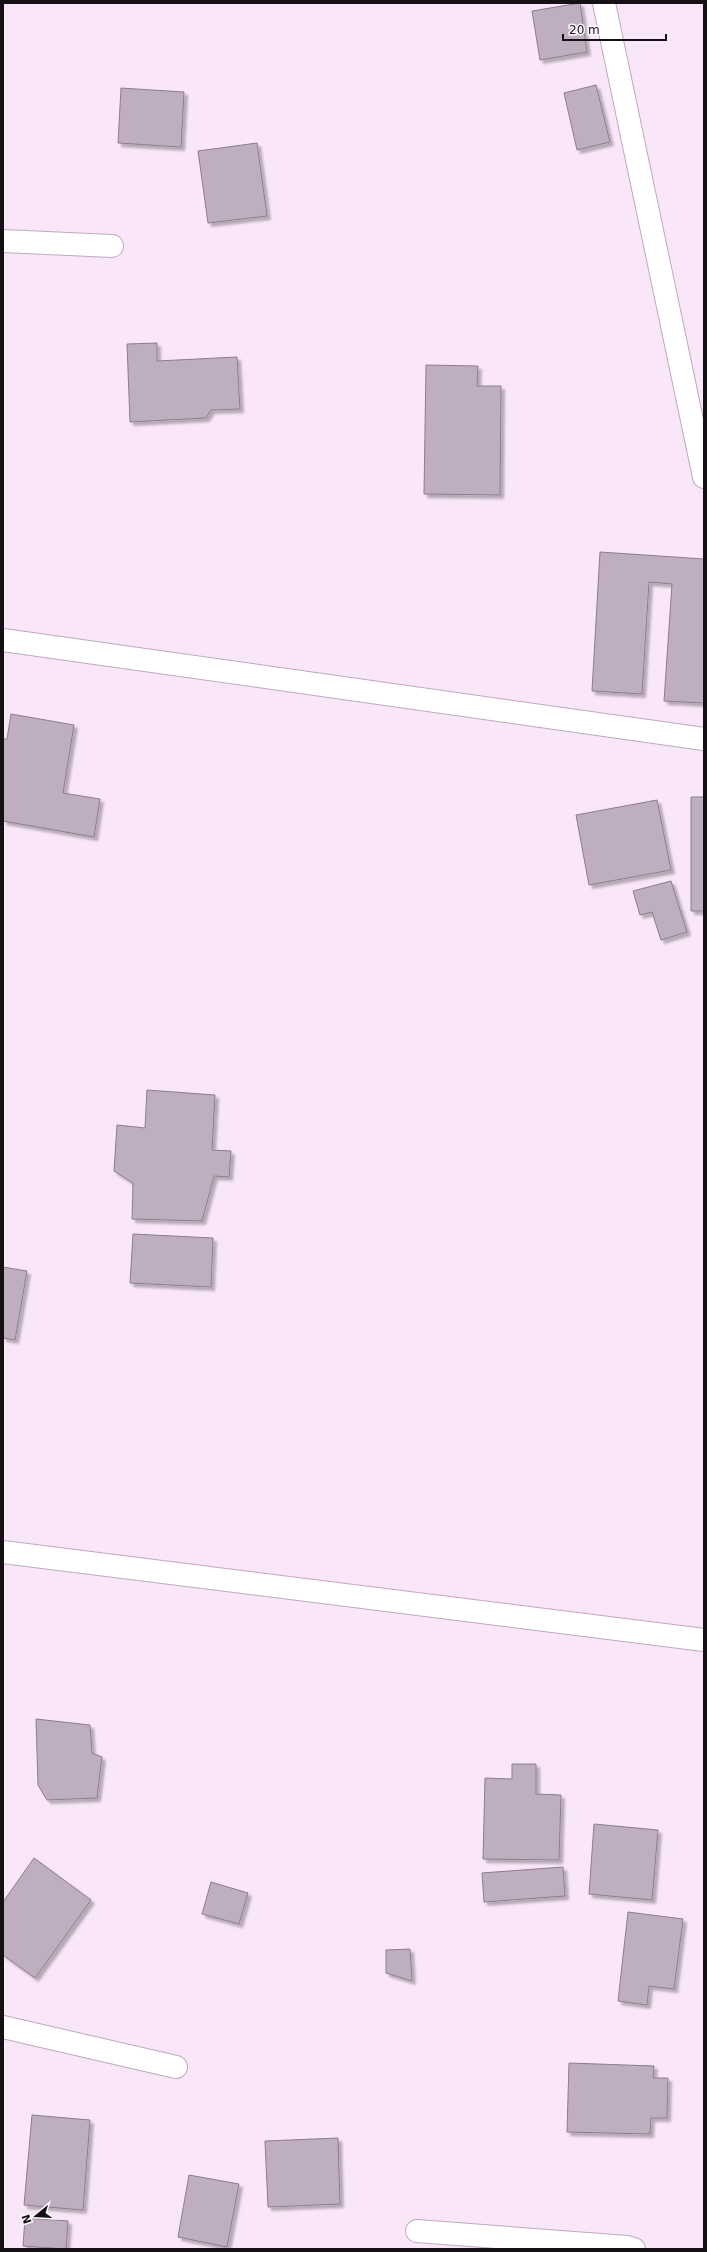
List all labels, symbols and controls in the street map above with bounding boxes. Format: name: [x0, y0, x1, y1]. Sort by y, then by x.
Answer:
scale bar: [563, 16, 666, 42]
text: 20 m: [569, 23, 600, 37]
north arrow: [16, 2196, 56, 2236]
text: N: [19, 2213, 35, 2225]

